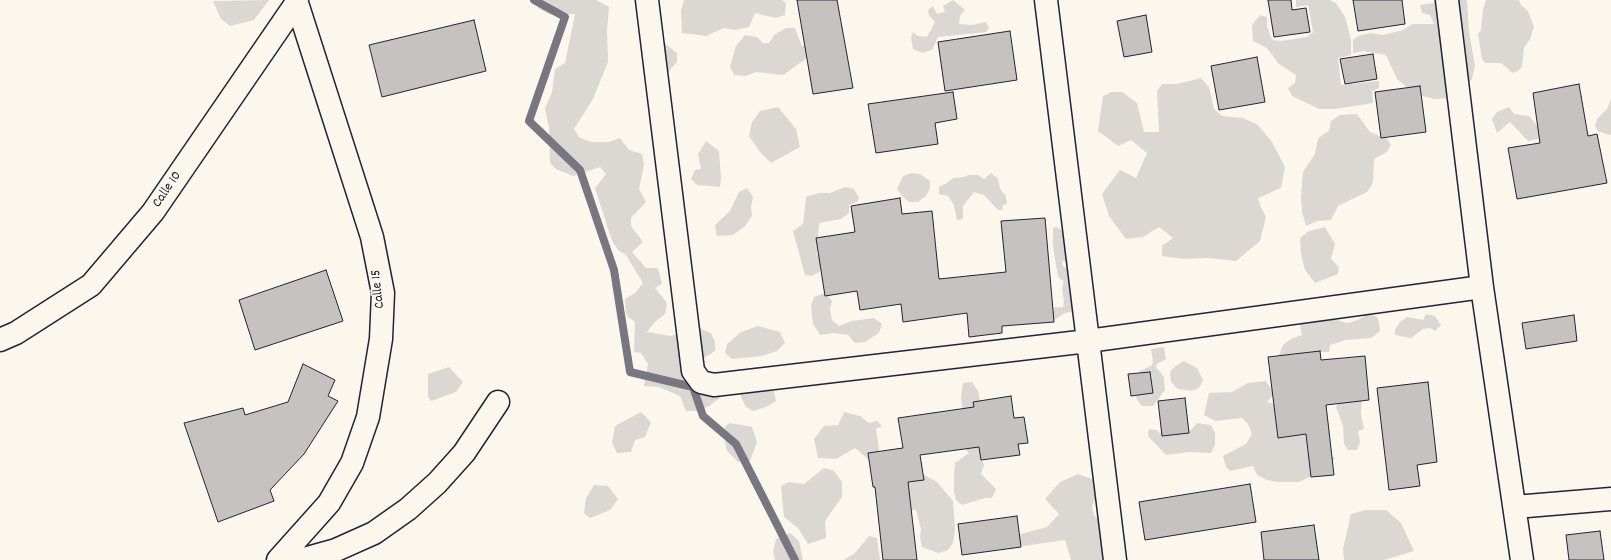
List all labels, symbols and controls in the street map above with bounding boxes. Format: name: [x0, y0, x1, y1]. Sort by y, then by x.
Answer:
street label: Calle 10: [150, 169, 186, 211]
street label: Calle 15: [369, 269, 389, 309]

